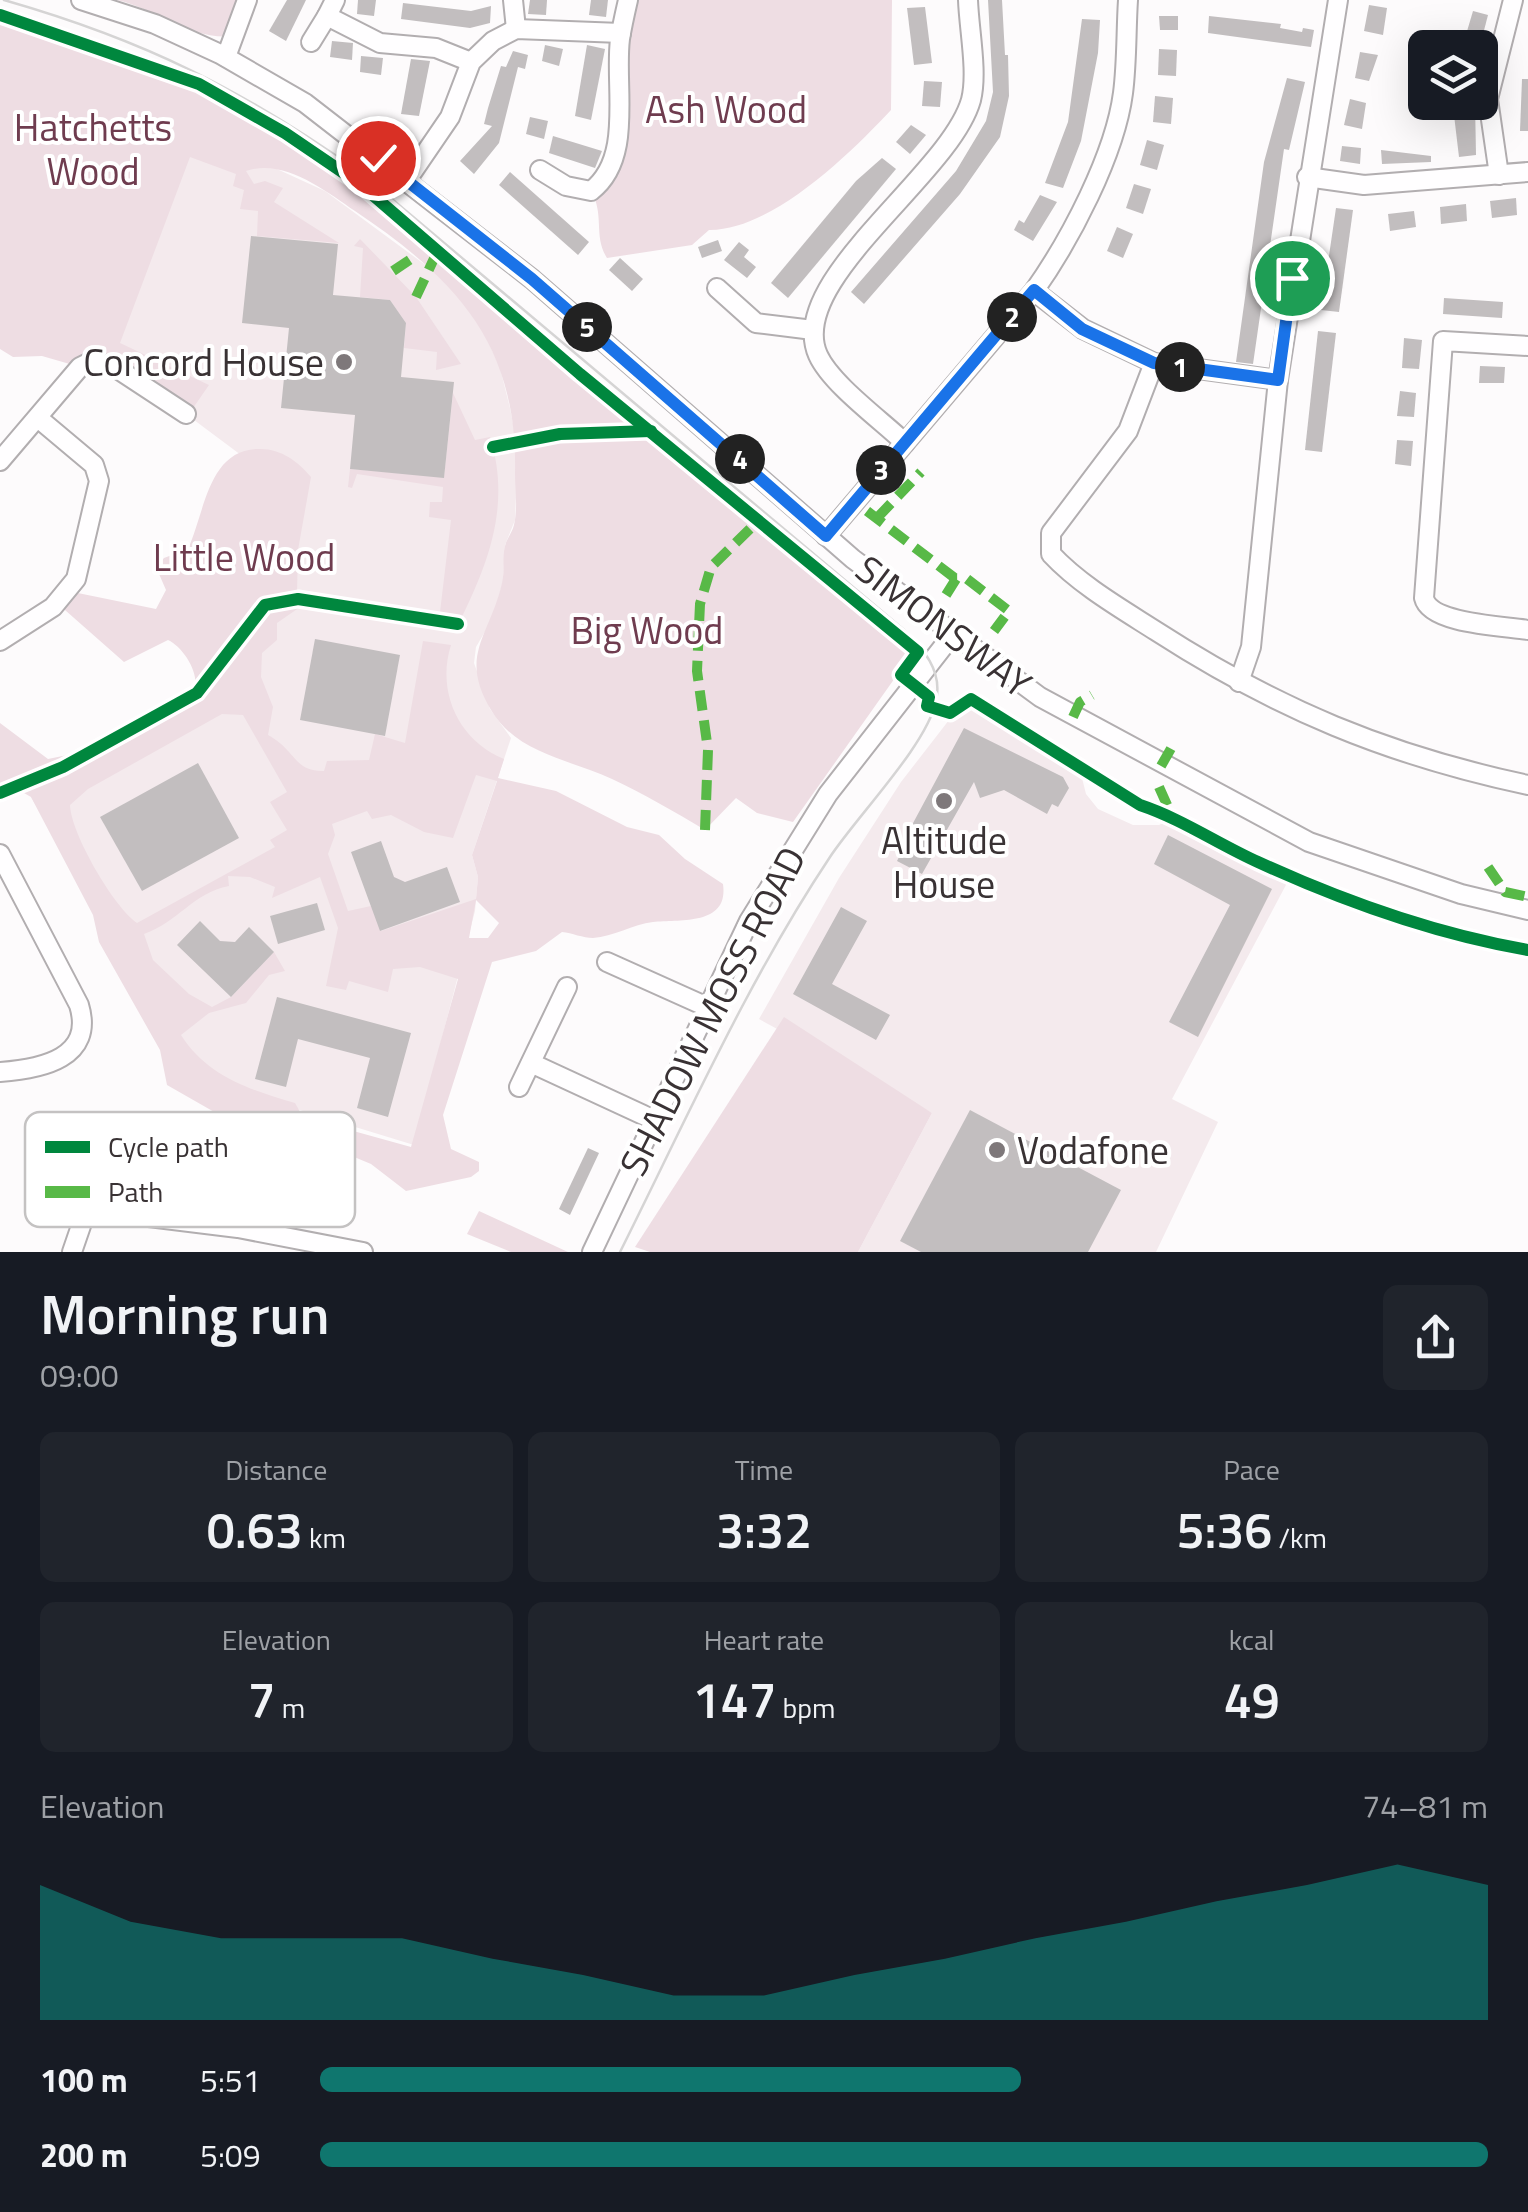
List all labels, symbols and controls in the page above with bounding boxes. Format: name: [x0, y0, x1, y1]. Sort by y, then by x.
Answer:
map controls: [1408, 30, 1498, 120]
button: layers: [1408, 30, 1498, 120]
park label: Ash Wood: [645, 80, 807, 138]
park label: Hatchetts Wood: [14, 98, 172, 200]
pin: [336, 116, 421, 201]
icon: check: [351, 131, 406, 186]
pin: [1250, 236, 1335, 321]
icon: arrive: [1265, 251, 1320, 306]
pin: 2: [987, 292, 1037, 342]
text: 2: [1004, 295, 1020, 338]
pin: 5: [562, 302, 612, 352]
text: 5: [579, 305, 595, 348]
place label: Concord House: [83, 333, 324, 391]
pin: 1: [1155, 342, 1205, 392]
text: 1: [1172, 345, 1188, 388]
marker: Concord House: [333, 351, 355, 373]
pin: 4: [715, 434, 765, 484]
text: 4: [732, 437, 748, 480]
pin: 3: [856, 445, 906, 495]
text: 3: [873, 448, 889, 491]
park label: Little Wood: [153, 528, 335, 586]
street label: SIMONSWAY: [844, 540, 1045, 712]
park label: Big Wood: [571, 601, 723, 659]
marker: Altitude House: [933, 790, 955, 812]
place label: Altitude House: [881, 811, 1007, 913]
street label: SHADOW MOSS ROAD: [604, 836, 820, 1186]
legend: [25, 1112, 355, 1227]
place label: Vodafone: [1017, 1121, 1169, 1179]
text: Cycle path: [108, 1125, 229, 1168]
marker: Vodafone: [986, 1139, 1008, 1161]
text: Path: [108, 1170, 163, 1213]
text: Morning run: [40, 1272, 329, 1355]
button: share: [1383, 1285, 1488, 1390]
text: 09:00: [40, 1351, 119, 1399]
text: Distance: [225, 1448, 327, 1491]
text: Time: [735, 1448, 793, 1491]
text: Pace: [1223, 1448, 1280, 1491]
text: 0.63: [207, 1491, 303, 1567]
text: 3:32: [716, 1491, 812, 1567]
text: 5:36: [1176, 1491, 1272, 1567]
text: km: [303, 1516, 346, 1559]
text: /km: [1272, 1516, 1327, 1559]
text: Elevation: [222, 1618, 331, 1661]
text: Heart rate: [704, 1618, 824, 1661]
text: kcal: [1229, 1618, 1275, 1661]
text: 7: [248, 1661, 276, 1737]
text: 147: [692, 1661, 776, 1737]
text: 49: [1224, 1661, 1280, 1737]
text: m: [276, 1686, 305, 1729]
text: bpm: [776, 1686, 836, 1729]
text: Elevation: [40, 1782, 164, 1830]
text: 74–81 m: [1362, 1782, 1488, 1830]
text: 100 m: [40, 2056, 128, 2104]
text: 5:51: [200, 2056, 261, 2104]
text: 200 m: [40, 2131, 128, 2179]
text: 5:09: [200, 2131, 261, 2179]

